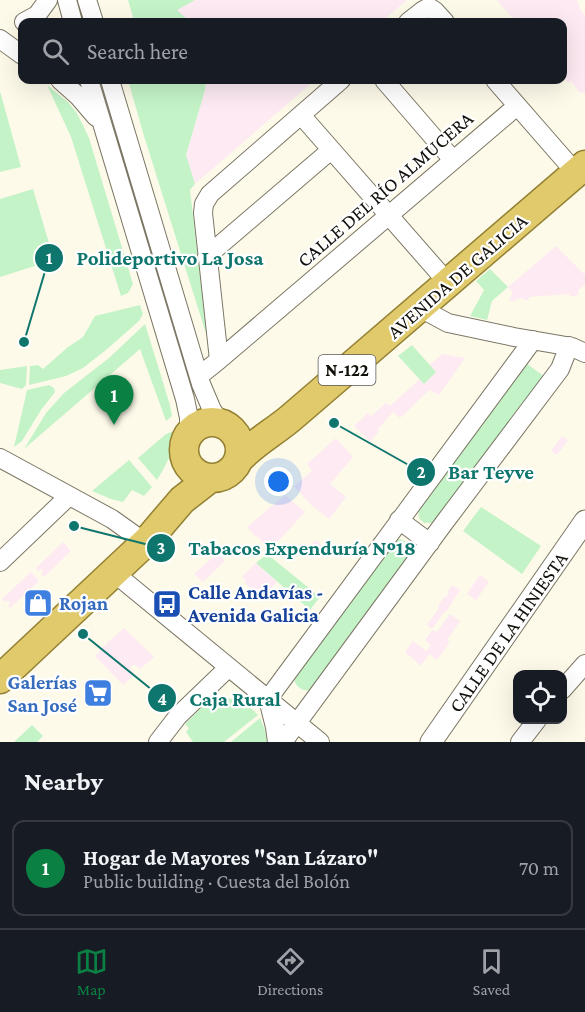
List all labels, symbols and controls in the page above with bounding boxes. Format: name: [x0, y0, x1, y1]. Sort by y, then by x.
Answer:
search box: [18, 18, 567, 84]
icon: search: [39, 35, 72, 68]
text: Search here: [87, 39, 188, 64]
street label: CALLE DEL RÍO ALMUCERA: [293, 106, 478, 271]
street label: AVENIDA DE GALICIA: [383, 209, 532, 343]
callout: Polideportivo La Josa: [34, 238, 275, 277]
text: Polideportivo La Josa: [76, 246, 264, 270]
text: 1: [46, 248, 53, 268]
road number: N-122: [318, 355, 376, 385]
pin: 1: [94, 376, 134, 425]
callout: Bar Teyve: [406, 453, 546, 492]
text: Bar Teyve: [448, 460, 534, 484]
text: 2: [416, 462, 426, 482]
your location: [264, 467, 293, 496]
callout: Tabacos Expenduría Nº18: [146, 528, 428, 567]
text: Tabacos Expenduría Nº18: [188, 536, 416, 560]
text: 3: [157, 538, 165, 558]
street label: CALLE DE LA HINIESTA: [444, 547, 572, 716]
place label: Calle Andavías - Avenida Galicia: [187, 581, 324, 626]
shop icon: Rojan: [22, 587, 54, 619]
bus stop icon: Calle Andavías - Avenida Galicia: [151, 588, 183, 620]
place label: Rojan: [59, 592, 109, 615]
map controls: [513, 670, 567, 724]
button: locate: [513, 670, 567, 724]
place label: Galerías San José: [8, 671, 77, 716]
supermarket icon: Galerías San José: [82, 677, 114, 709]
callout: Caja Rural: [147, 679, 293, 718]
text: Caja Rural: [189, 687, 281, 711]
text: 4: [157, 689, 167, 709]
text: Nearby: [24, 767, 103, 796]
text: Hogar de Mayores "San Lázaro": [83, 845, 379, 870]
text: 1: [42, 857, 49, 879]
text: 70 m: [519, 857, 559, 879]
text: Public building · Cuesta del Bolón: [83, 870, 350, 892]
tab: Map: [75, 945, 108, 998]
tab: Directions: [257, 945, 323, 998]
tab: Saved: [473, 945, 510, 998]

